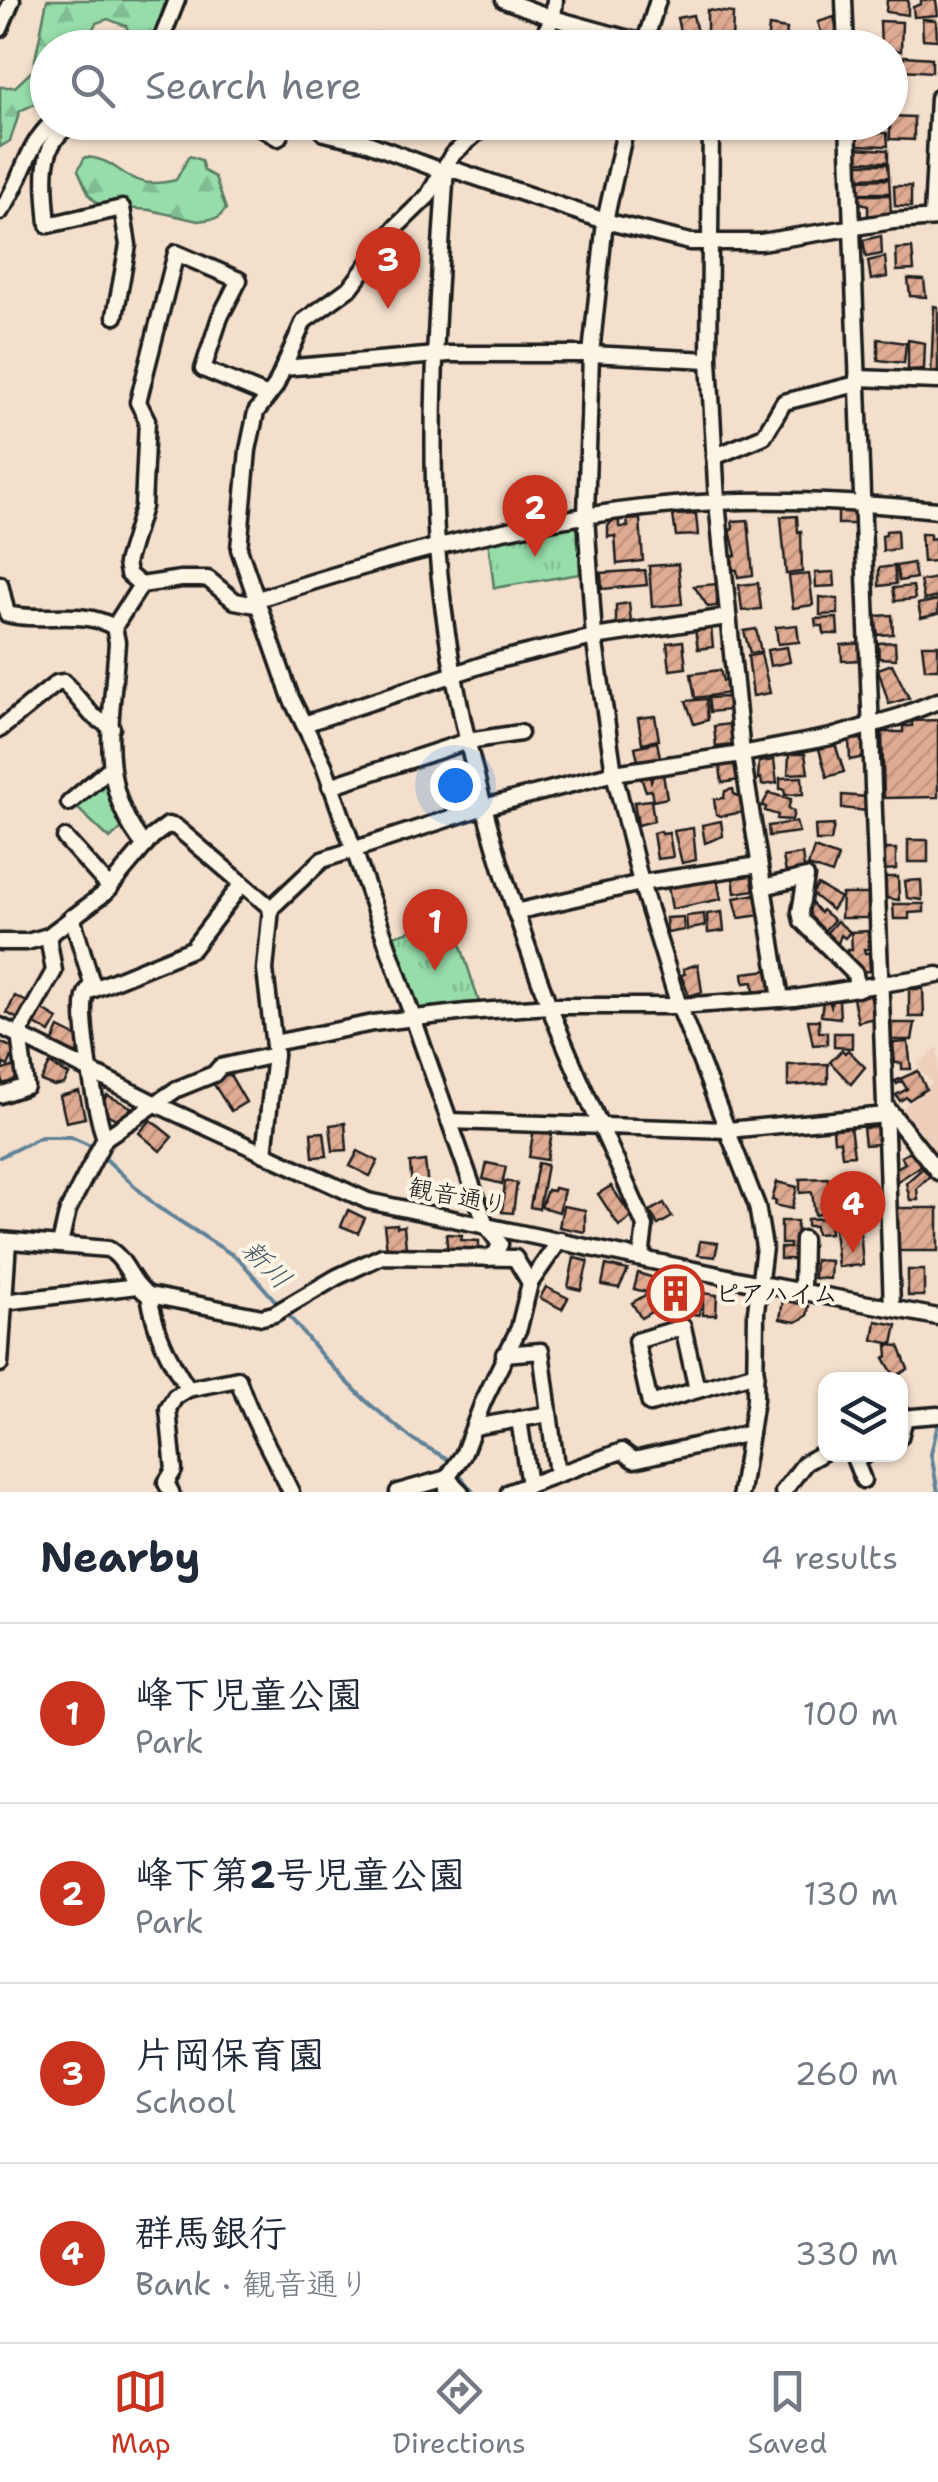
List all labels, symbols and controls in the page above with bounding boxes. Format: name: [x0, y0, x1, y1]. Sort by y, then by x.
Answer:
search box: [30, 30, 908, 140]
icon: search: [65, 58, 120, 113]
text: Search here: [145, 60, 362, 111]
pin: 3: [356, 226, 420, 309]
pin: 2: [502, 474, 568, 557]
your location: [430, 760, 481, 811]
pin: 1: [402, 888, 468, 971]
street label: 観音通り: [406, 1170, 510, 1222]
pin: 4: [820, 1170, 886, 1253]
water label: 新川: [234, 1231, 300, 1297]
building icon: ピアハイム: [646, 1263, 706, 1323]
place label: ピアハイム: [715, 1276, 838, 1310]
map controls: [818, 1372, 908, 1462]
button: layers: [818, 1372, 908, 1462]
text: Nearby: [40, 1529, 200, 1585]
text: 4 results: [761, 1536, 898, 1579]
text: 峰下児童公園: [135, 1669, 363, 1720]
text: 1: [65, 1692, 80, 1735]
text: 100 m: [802, 1692, 898, 1735]
text: Park: [135, 1720, 204, 1763]
text: 峰下第2号児童公園: [135, 1849, 466, 1900]
text: 2: [61, 1872, 84, 1915]
text: 130 m: [803, 1872, 898, 1915]
text: Park: [135, 1900, 204, 1943]
text: 片岡保育園: [135, 2029, 325, 2080]
text: 3: [61, 2052, 84, 2095]
text: 260 m: [795, 2052, 898, 2095]
text: School: [135, 2080, 236, 2123]
text: 群馬銀行: [135, 2207, 287, 2258]
text: 4: [61, 2232, 84, 2275]
text: 330 m: [795, 2232, 898, 2275]
text: Bank · 観音通り: [135, 2262, 370, 2305]
tab: Map: [111, 2364, 171, 2462]
tab: Directions: [392, 2364, 526, 2462]
tab: Saved: [748, 2364, 827, 2462]

